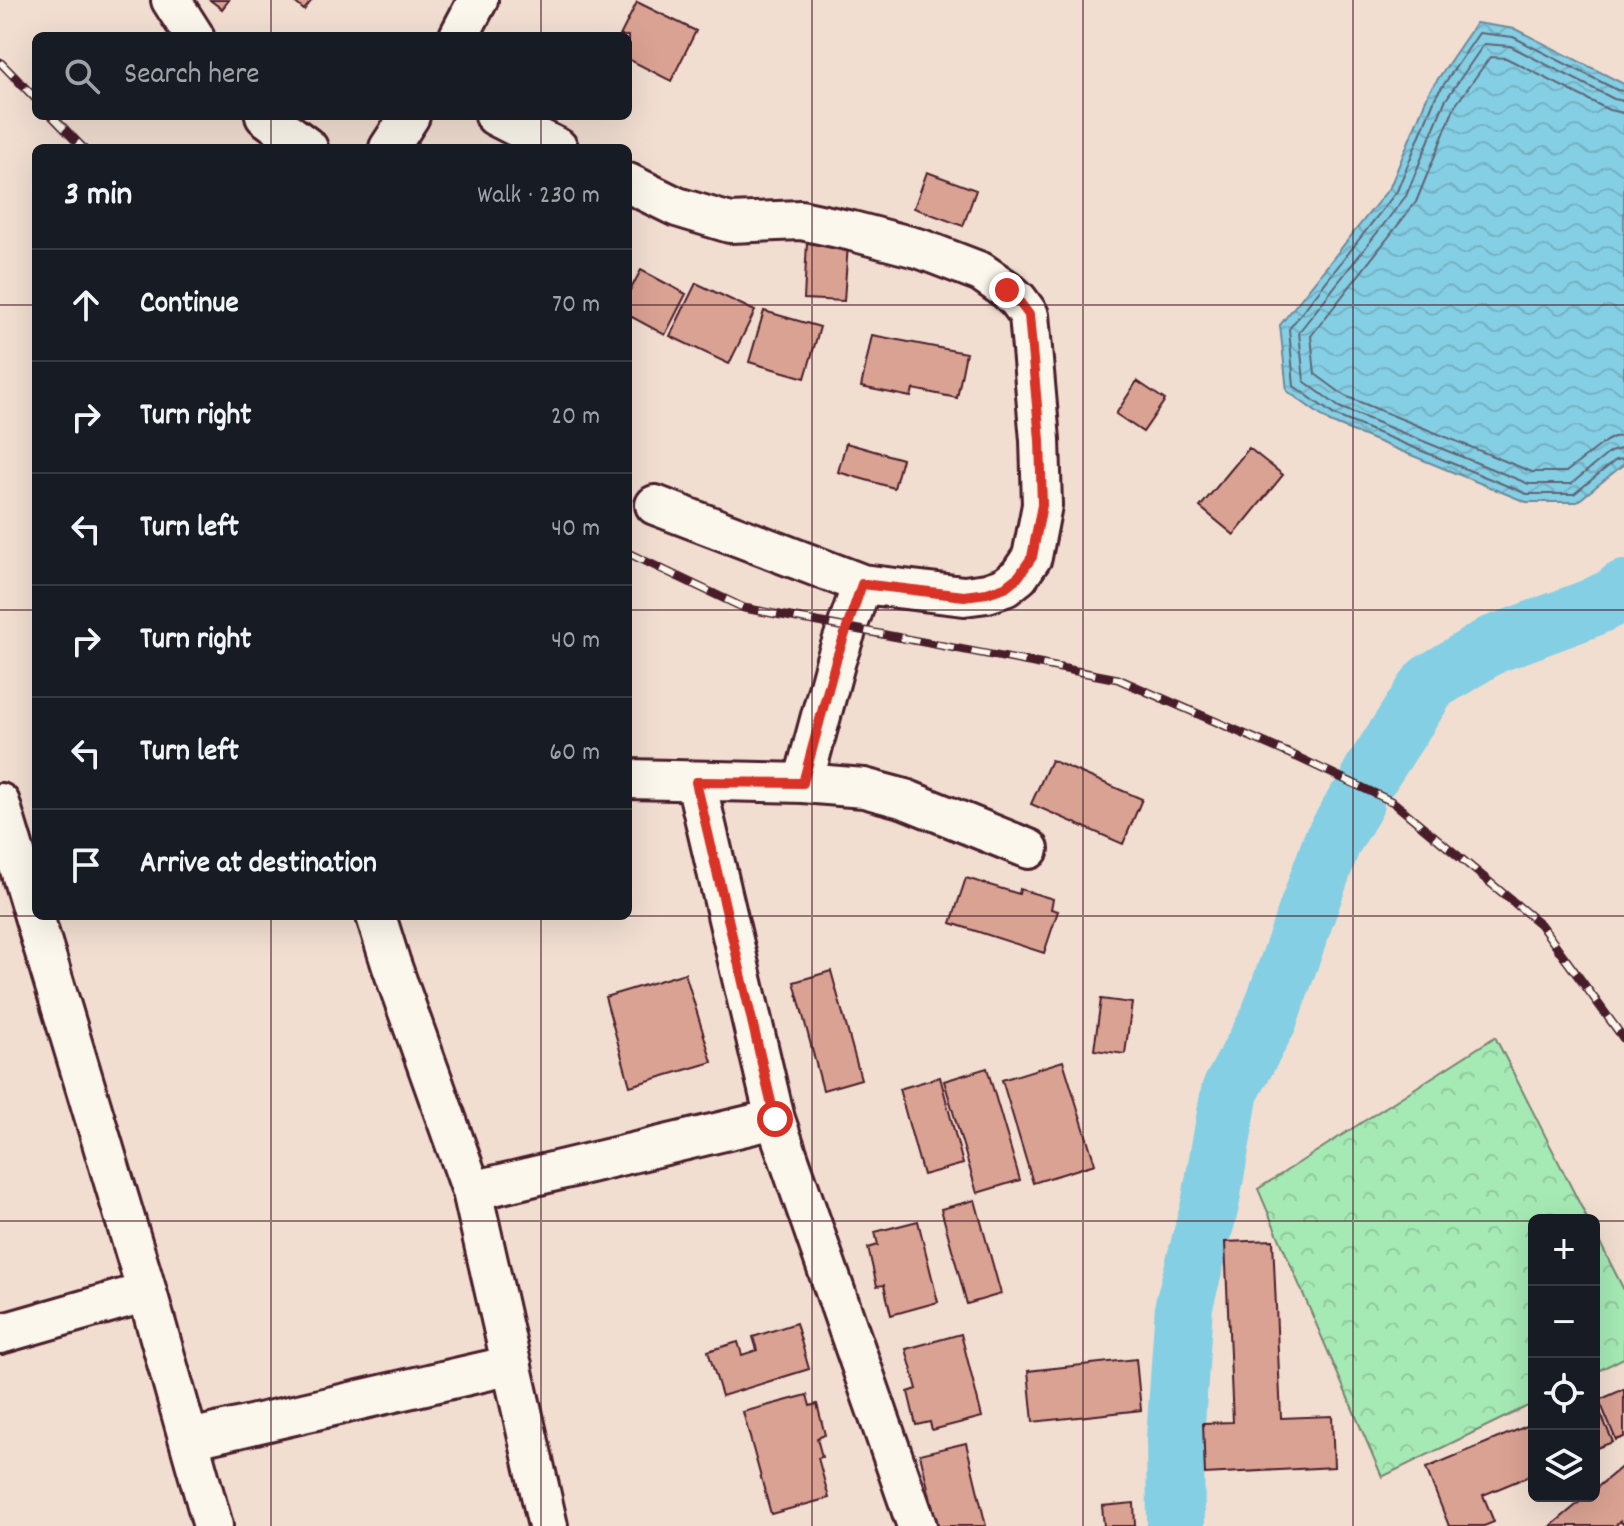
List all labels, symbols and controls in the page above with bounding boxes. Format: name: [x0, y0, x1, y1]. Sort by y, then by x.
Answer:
search box: [32, 32, 632, 120]
icon: search: [60, 54, 104, 98]
text: Search here: [124, 55, 260, 98]
text: 3 min: [64, 172, 132, 221]
text: Walk · 230 m: [477, 178, 600, 215]
route end: [989, 272, 1025, 308]
icon: ahead: [64, 283, 108, 327]
text: Continue: [140, 284, 239, 327]
text: 70 m: [552, 287, 600, 324]
icon: right: [64, 395, 108, 439]
text: Turn right: [140, 396, 251, 439]
text: 20 m: [551, 399, 600, 436]
icon: left: [64, 507, 108, 551]
text: Turn left: [140, 508, 239, 551]
text: 40 m: [551, 511, 600, 548]
icon: right: [64, 619, 108, 663]
text: Turn right: [140, 620, 251, 663]
text: 40 m: [551, 623, 600, 660]
icon: left: [64, 731, 108, 775]
text: Turn left: [140, 732, 239, 775]
text: 60 m: [549, 735, 600, 772]
icon: arrive: [64, 843, 108, 887]
text: Arrive at destination: [140, 844, 377, 887]
route start: [757, 1101, 793, 1137]
map controls: [1528, 1214, 1600, 1502]
button: +: [1528, 1214, 1600, 1286]
button: −: [1528, 1286, 1600, 1358]
button: locate: [1528, 1358, 1600, 1430]
button: layers: [1528, 1430, 1600, 1502]

